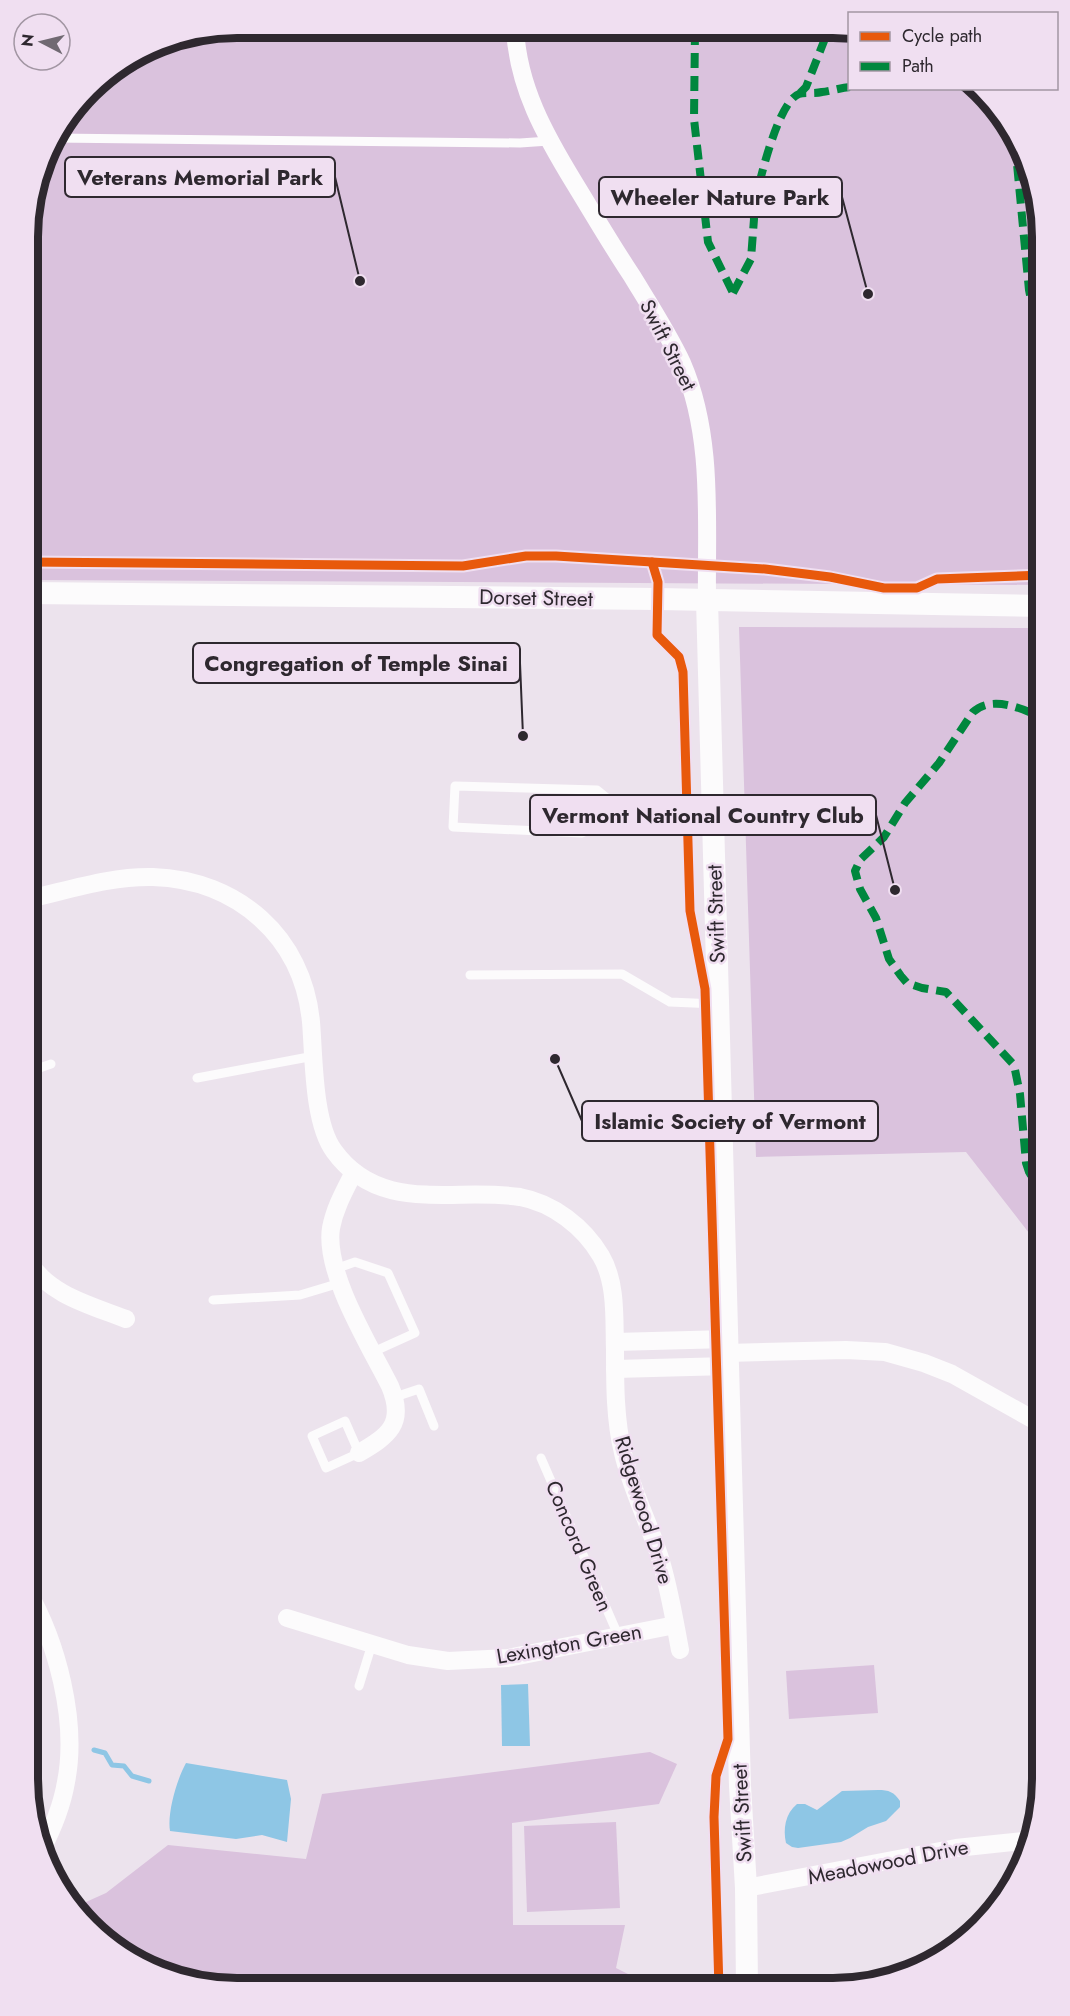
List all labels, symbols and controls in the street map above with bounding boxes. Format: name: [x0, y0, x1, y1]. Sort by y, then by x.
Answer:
north arrow: [12, 12, 72, 72]
legend: [848, 12, 1058, 90]
text: Cycle path: [902, 23, 982, 49]
text: N: [15, 33, 40, 48]
text: Path: [902, 53, 934, 79]
callout: Veterans Memorial Park: [65, 157, 335, 197]
text: Veterans Memorial Park: [76, 161, 323, 193]
callout: Wheeler Nature Park: [599, 177, 842, 217]
text: Wheeler Nature Park: [611, 181, 830, 213]
street label: Swift Street: [632, 294, 704, 396]
street label: Dorset Street: [479, 582, 593, 614]
callout: Congregation of Temple Sinai: [193, 643, 520, 683]
text: Congregation of Temple Sinai: [204, 647, 508, 679]
callout: Vermont National Country Club: [530, 795, 876, 835]
text: Vermont National Country Club: [541, 799, 864, 831]
street label: Swift Street: [699, 864, 733, 964]
callout: Islamic Society of Vermont: [582, 1101, 878, 1141]
text: Islamic Society of Vermont: [594, 1105, 866, 1137]
street label: Ridgewood Drive: [607, 1432, 681, 1588]
street label: Concord Green: [538, 1476, 620, 1616]
street label: Lexington Green: [494, 1616, 644, 1672]
street label: Swift Street: [724, 1763, 760, 1863]
street label: Meadowood Drive: [805, 1832, 971, 1892]

